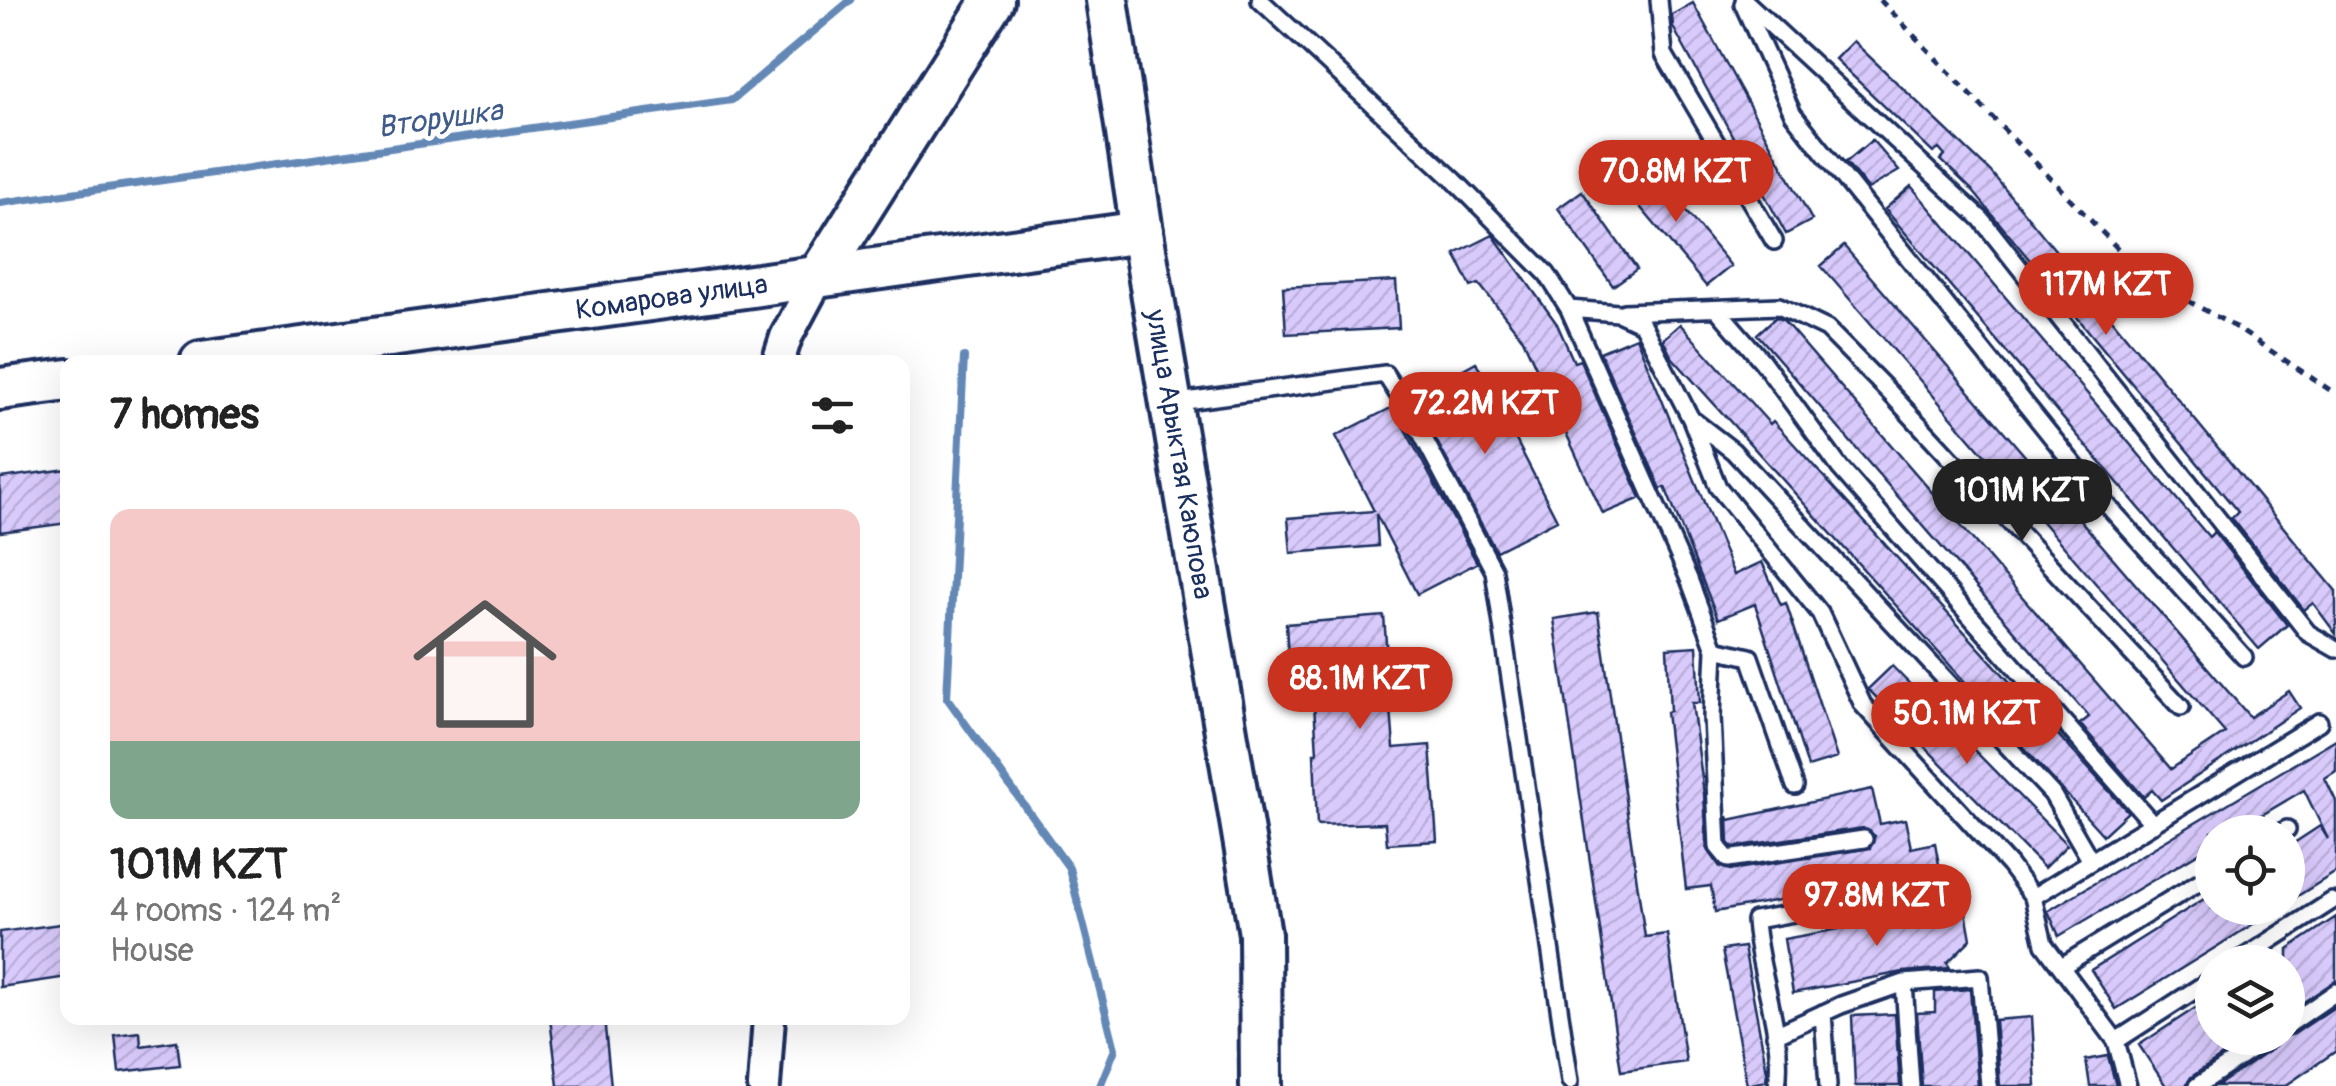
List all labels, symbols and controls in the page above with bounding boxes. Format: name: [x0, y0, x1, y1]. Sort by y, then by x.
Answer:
water label: Вторушка: [375, 92, 507, 146]
pin: 70.8M KZT: [1562, 140, 1790, 225]
text: 70.8M KZT: [1601, 152, 1751, 192]
pin: 117M KZT: [2003, 253, 2209, 338]
text: 117M KZT: [2041, 265, 2171, 305]
street label: Комарова улица: [573, 266, 770, 328]
street label: улица Арыктая Каюпова: [1138, 306, 1221, 602]
pin: 72.2M KZT: [1371, 372, 1599, 457]
text: 72.2M KZT: [1411, 384, 1559, 424]
icon: filters: [805, 388, 860, 443]
text: 7 homes: [110, 389, 259, 441]
pin: 101M KZT: [1919, 459, 2125, 544]
text: 101M KZT: [1954, 471, 2090, 511]
icon: home: [395, 574, 575, 754]
pin: 88.1M KZT: [1246, 647, 1474, 732]
text: 88.1M KZT: [1290, 659, 1430, 699]
pin: 50.1M KZT: [1853, 682, 2081, 767]
text: 50.1M KZT: [1893, 694, 2041, 734]
map controls: [2195, 815, 2305, 1055]
button: locate: [2195, 815, 2305, 925]
text: 101M KZT: [110, 839, 288, 891]
pin: 97.8M KZT: [1763, 864, 1991, 949]
text: 97.8M KZT: [1804, 876, 1950, 916]
text: 4 rooms · 124 m²: [110, 891, 341, 931]
text: House: [110, 931, 194, 971]
button: layers: [2195, 945, 2305, 1055]

